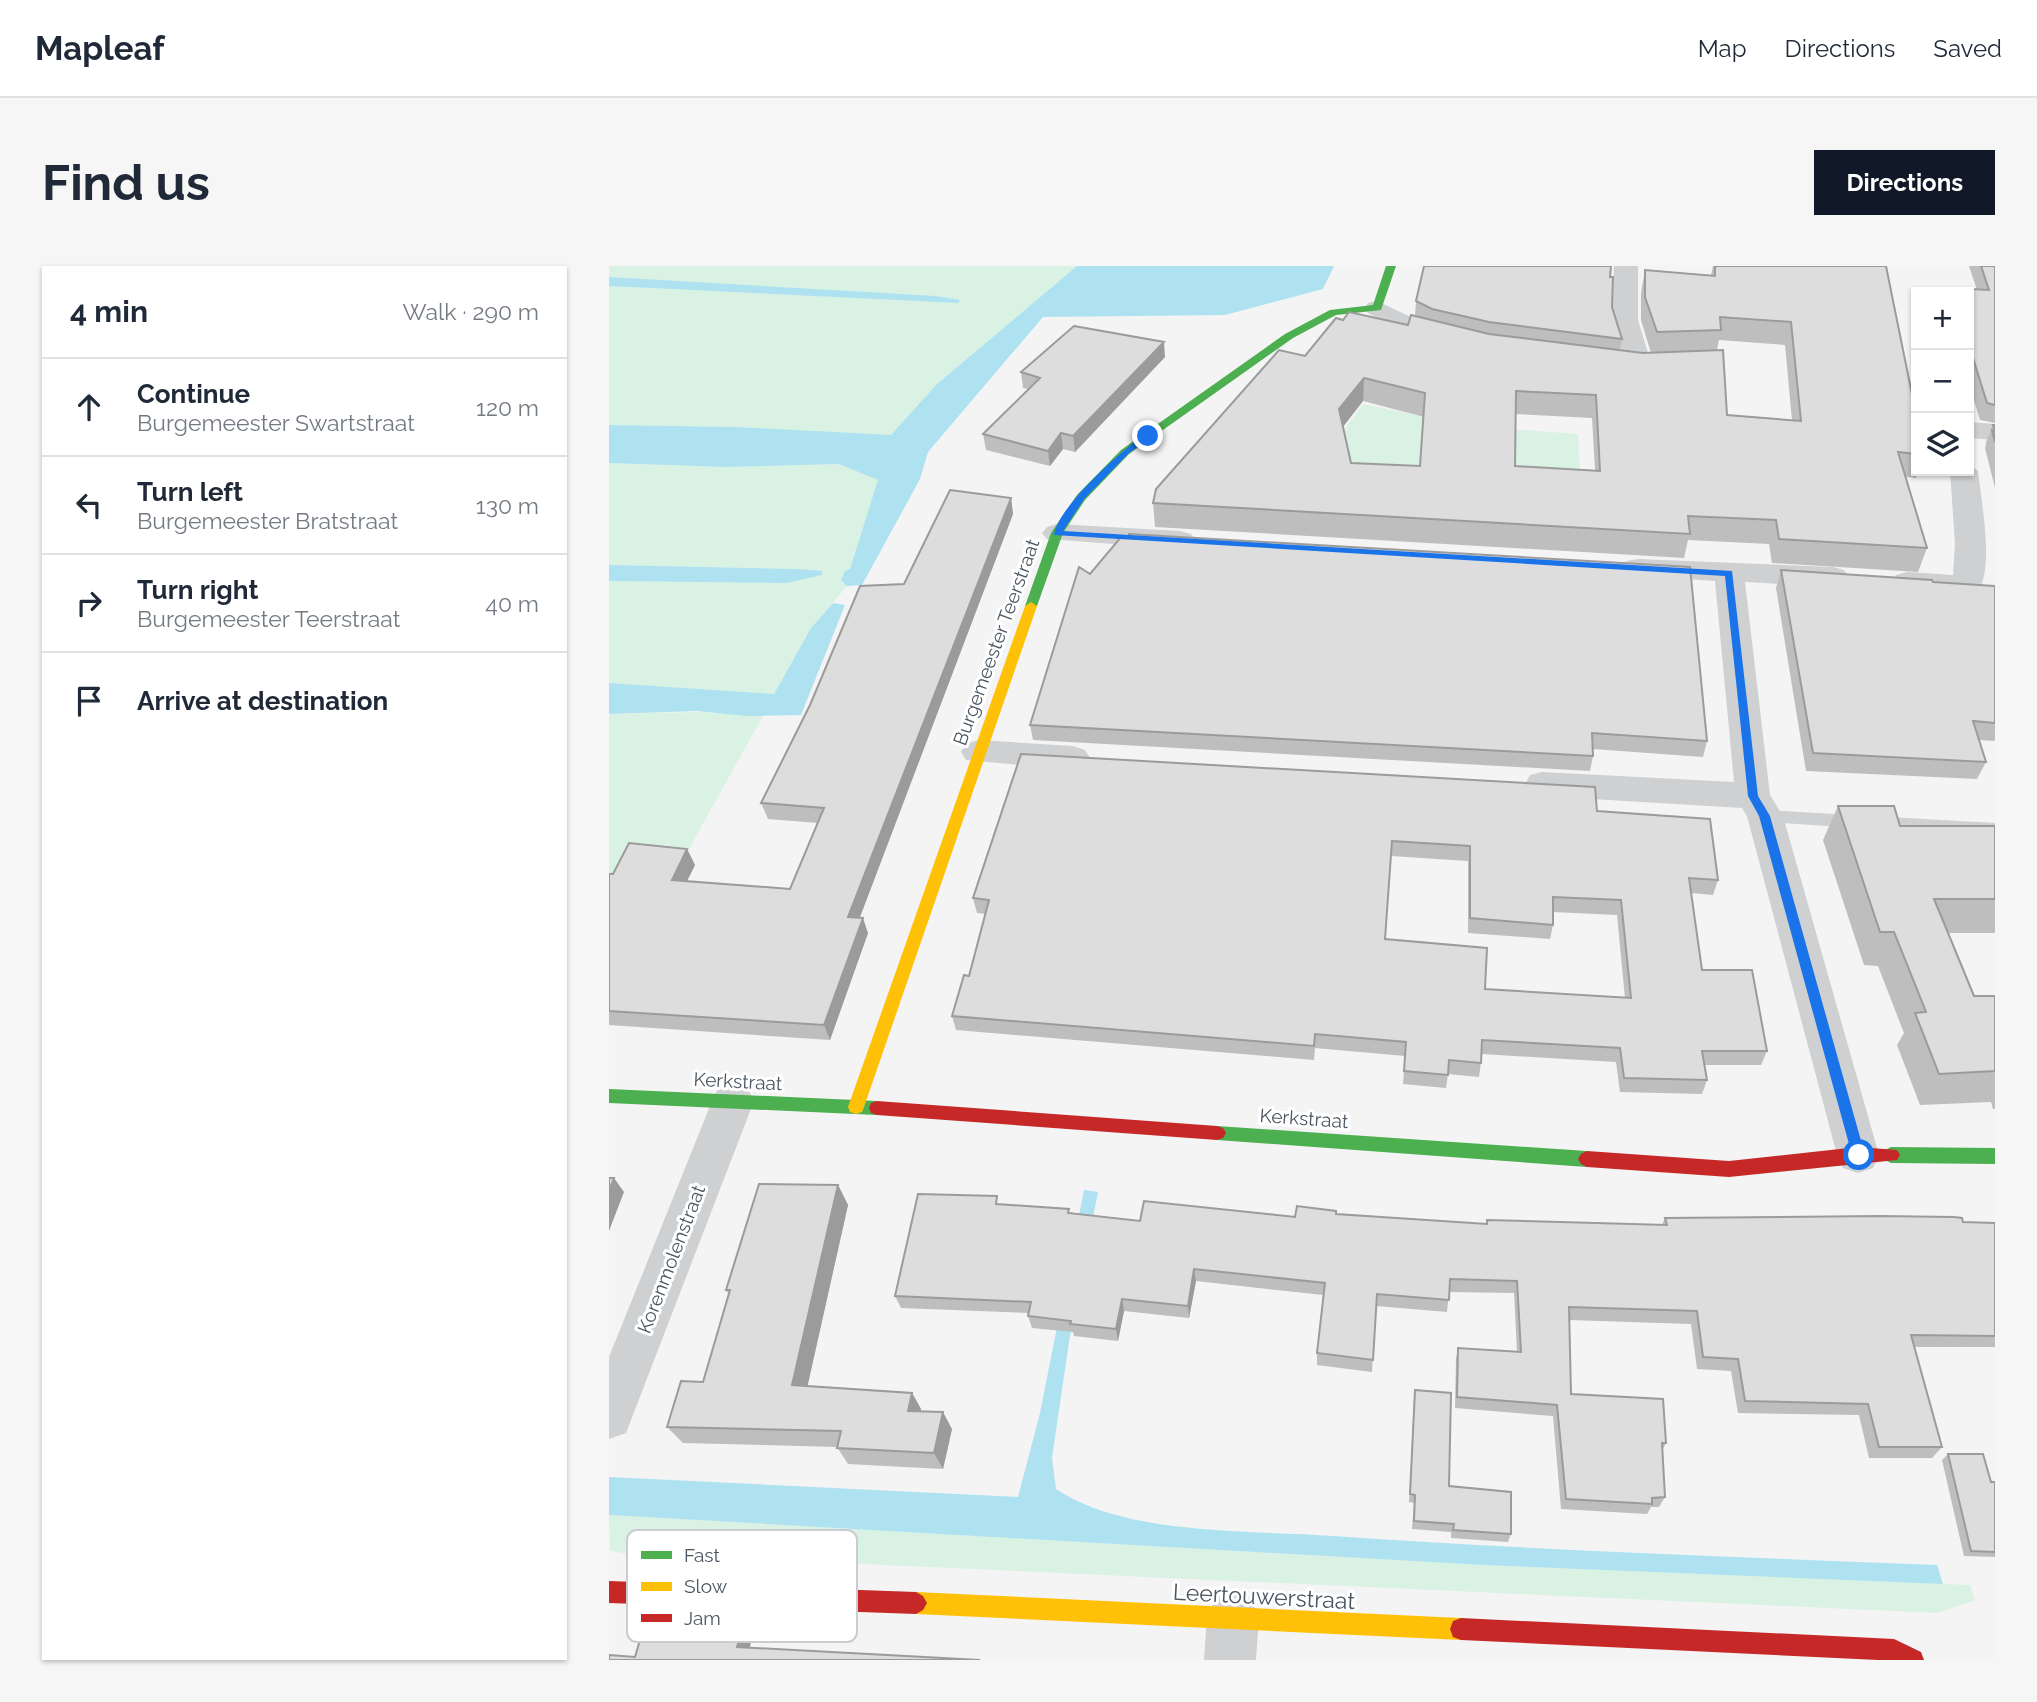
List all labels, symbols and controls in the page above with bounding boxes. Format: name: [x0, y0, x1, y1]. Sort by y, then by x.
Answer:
text: Mapleaf: [35, 29, 165, 68]
text: Map: [1698, 34, 1747, 63]
text: Directions: [1785, 34, 1895, 63]
text: Saved: [1933, 34, 2002, 63]
button: Directions: [1814, 150, 1995, 215]
text: Find us: [42, 154, 210, 211]
map controls: [1911, 287, 1974, 476]
button: +: [1911, 287, 1974, 350]
text: 4 min: [70, 294, 148, 329]
text: Walk · 290 m: [403, 298, 539, 325]
button: −: [1911, 350, 1974, 413]
text: Continue: [137, 379, 250, 409]
icon: ahead: [70, 388, 108, 426]
text: 120 m: [476, 394, 539, 421]
text: Burgemeester Swartstraat: [137, 409, 415, 436]
button: layers: [1911, 413, 1974, 476]
route end: [1132, 420, 1163, 451]
text: Turn left: [137, 477, 243, 507]
icon: left: [70, 486, 108, 524]
text: 130 m: [476, 492, 539, 519]
text: Burgemeester Bratstraat: [137, 507, 398, 534]
street label: Burgemeester Teerstraat: [948, 535, 1044, 748]
text: Turn right: [137, 575, 258, 605]
icon: right: [70, 584, 108, 622]
text: 40 m: [485, 590, 539, 617]
text: Burgemeester Teerstraat: [137, 605, 400, 632]
icon: arrive: [70, 682, 108, 720]
text: Arrive at destination: [137, 686, 388, 716]
street label: Kerkstraat: [693, 1068, 783, 1094]
street label: Kerkstraat: [1259, 1104, 1350, 1132]
route start: [1843, 1139, 1874, 1170]
street label: Korenmolenstraat: [633, 1181, 710, 1336]
legend: [627, 1530, 857, 1642]
text: Fast: [684, 1544, 720, 1566]
text: Slow: [684, 1575, 728, 1597]
street label: Leertouwerstraat: [1172, 1578, 1356, 1614]
text: Jam: [684, 1607, 721, 1629]

